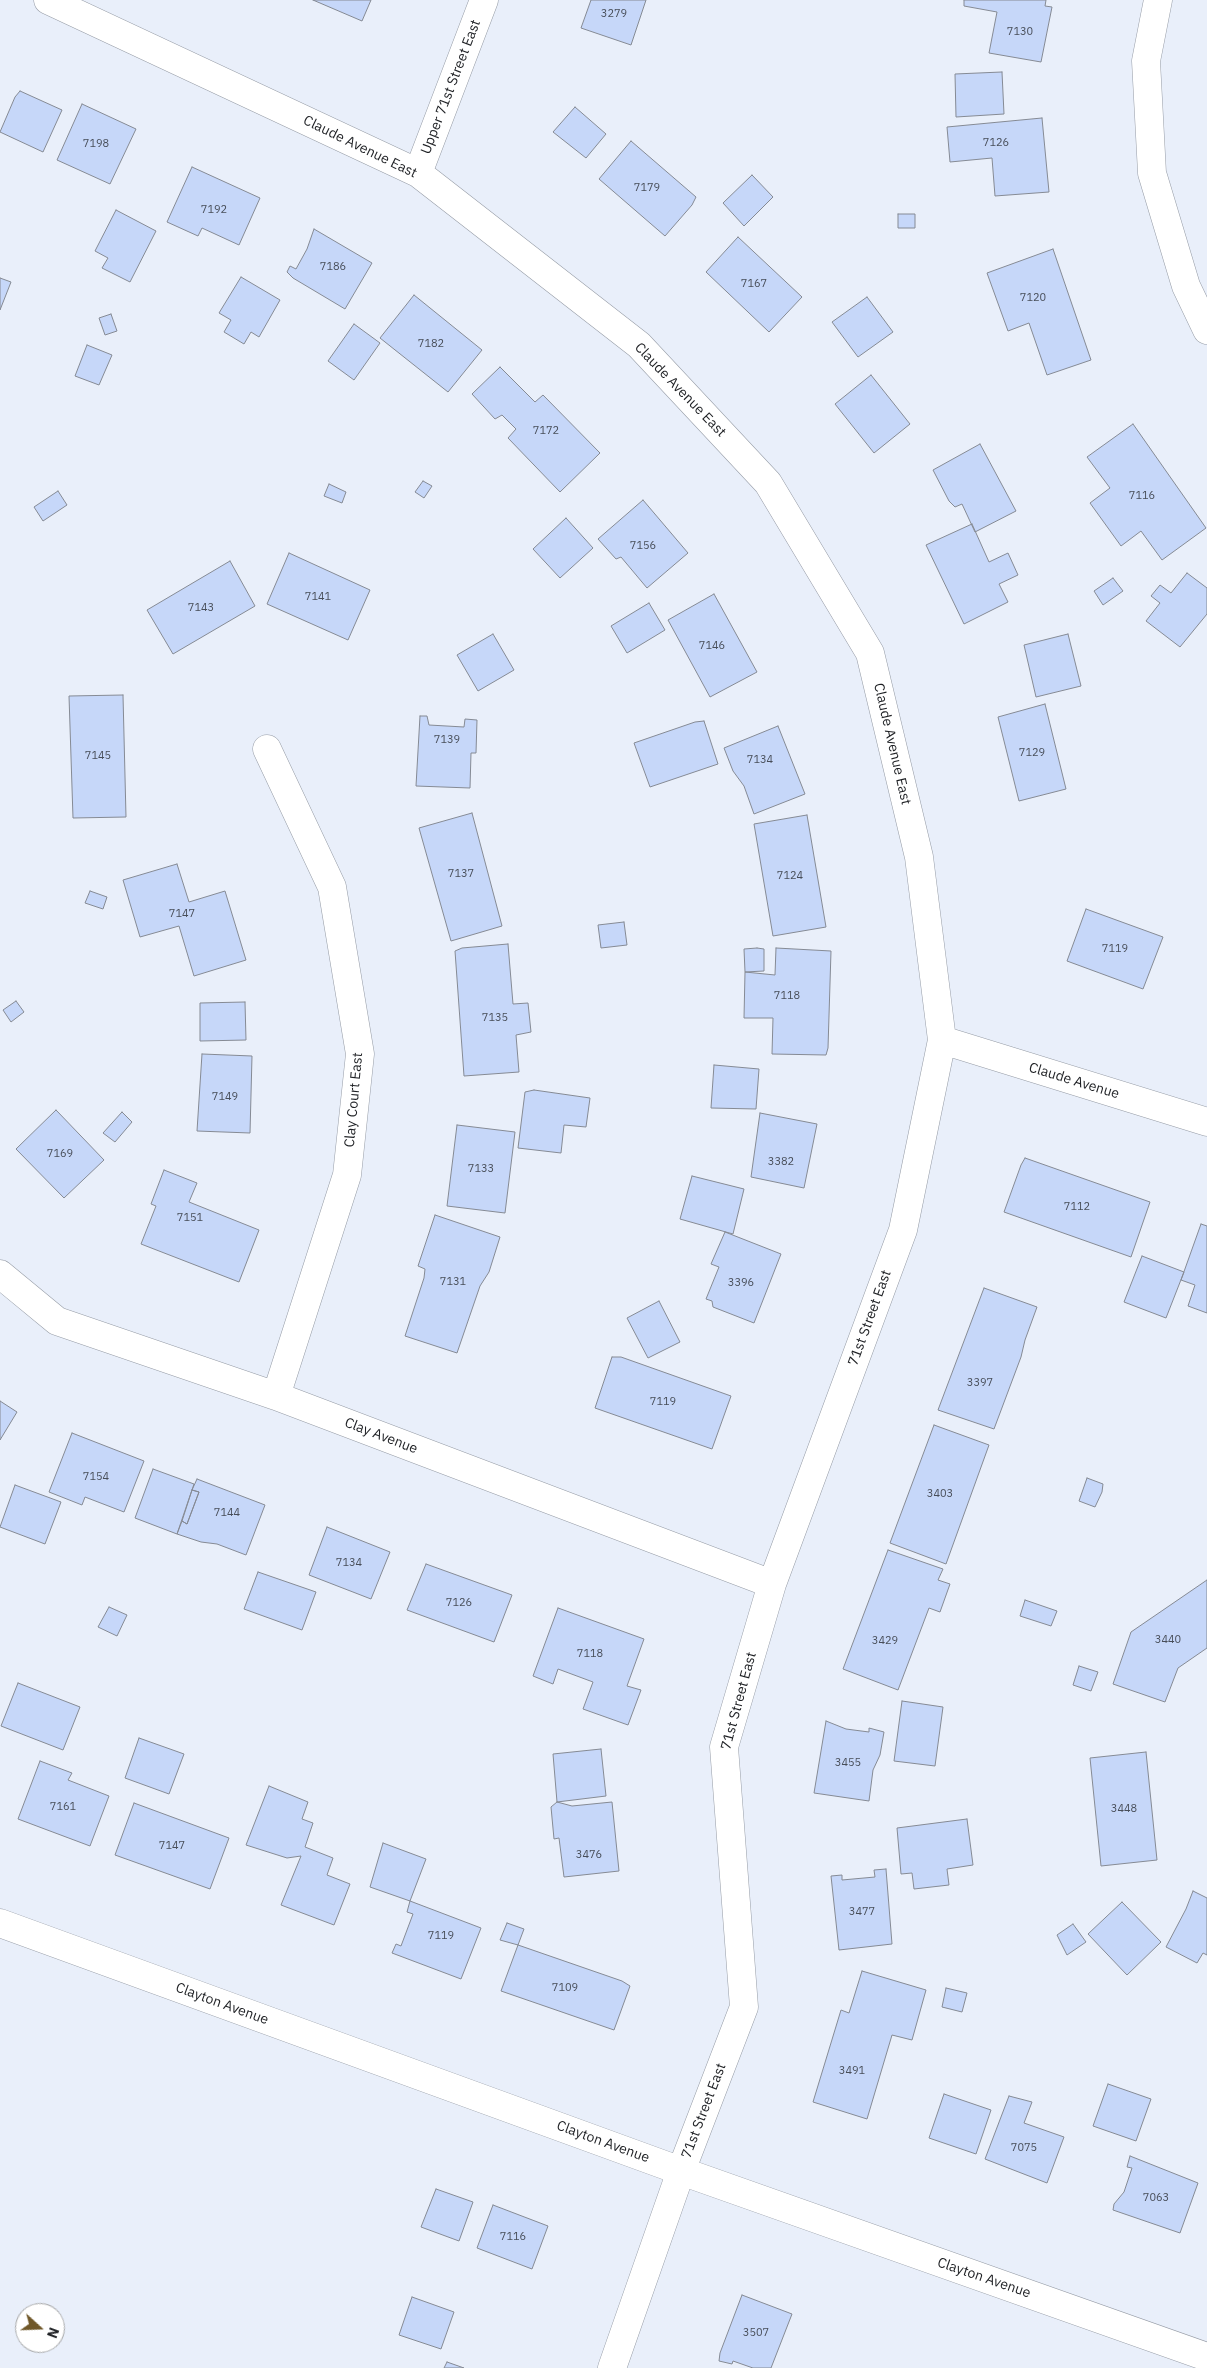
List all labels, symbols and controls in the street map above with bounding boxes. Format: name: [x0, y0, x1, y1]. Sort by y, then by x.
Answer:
house number: 3279: [601, 7, 627, 21]
street label: Upper 71st Street East: [418, 17, 484, 157]
house number: 7130: [1007, 25, 1033, 39]
street label: Claude Avenue East: [300, 112, 420, 182]
house number: 7126: [983, 136, 1009, 150]
house number: 7198: [83, 137, 109, 151]
house number: 7179: [634, 181, 660, 195]
house number: 7192: [201, 203, 227, 217]
house number: 7186: [320, 260, 346, 274]
house number: 7167: [741, 277, 767, 291]
house number: 7120: [1020, 291, 1046, 305]
house number: 7182: [418, 337, 444, 351]
street label: Claude Avenue East: [631, 339, 729, 441]
house number: 7172: [533, 424, 559, 438]
house number: 7116: [1129, 489, 1155, 503]
house number: 7156: [630, 539, 656, 553]
house number: 7141: [305, 590, 331, 604]
house number: 7143: [188, 601, 214, 615]
house number: 7146: [699, 639, 725, 653]
street label: Claude Avenue East: [870, 682, 914, 806]
house number: 7139: [434, 733, 460, 747]
house number: 7129: [1019, 746, 1045, 760]
house number: 7145: [85, 749, 111, 763]
house number: 7134: [747, 753, 773, 767]
house number: 7137: [448, 867, 474, 881]
house number: 7124: [777, 869, 803, 883]
house number: 7147: [169, 907, 195, 921]
house number: 7119: [1102, 942, 1128, 956]
house number: 7118: [774, 989, 800, 1003]
house number: 7135: [482, 1011, 508, 1025]
street label: Clay Court East: [341, 1052, 367, 1148]
street label: Claude Avenue: [1027, 1059, 1121, 1103]
house number: 7149: [212, 1090, 238, 1104]
house number: 7169: [47, 1147, 73, 1161]
house number: 3382: [768, 1155, 794, 1169]
house number: 7133: [468, 1162, 494, 1176]
house number: 7112: [1064, 1200, 1090, 1214]
house number: 7151: [177, 1211, 203, 1225]
street label: 71st Street East: [845, 1268, 895, 1368]
house number: 7131: [440, 1275, 466, 1289]
house number: 3396: [728, 1276, 754, 1290]
house number: 3397: [967, 1376, 993, 1390]
house number: 7119: [650, 1395, 676, 1409]
street label: Clay Avenue: [342, 1414, 420, 1458]
house number: 7154: [83, 1470, 109, 1484]
house number: 3403: [927, 1487, 953, 1501]
house number: 7144: [214, 1506, 240, 1520]
house number: 7134: [336, 1556, 362, 1570]
house number: 7126: [446, 1596, 472, 1610]
house number: 3440: [1155, 1633, 1181, 1647]
house number: 3429: [872, 1634, 898, 1648]
house number: 7118: [577, 1647, 603, 1661]
street label: 71st Street East: [718, 1650, 760, 1752]
house number: 3455: [835, 1756, 861, 1770]
house number: 7161: [50, 1800, 76, 1814]
house number: 3448: [1111, 1802, 1137, 1816]
house number: 7147: [159, 1839, 185, 1853]
house number: 3476: [576, 1848, 602, 1862]
house number: 3477: [849, 1905, 875, 1919]
house number: 7119: [428, 1929, 454, 1943]
street label: Clayton Avenue: [173, 1979, 271, 2029]
house number: 7109: [552, 1981, 578, 1995]
street label: 71st Street East: [678, 2061, 730, 2161]
house number: 3491: [839, 2064, 865, 2078]
street label: Clayton Avenue: [554, 2117, 652, 2167]
house number: 7075: [1011, 2141, 1037, 2155]
house number: 7063: [1143, 2191, 1169, 2205]
house number: 7116: [500, 2230, 526, 2244]
street label: Clayton Avenue: [935, 2254, 1033, 2302]
north arrow: [15, 2303, 65, 2353]
text: N: [43, 2325, 63, 2341]
house number: 3507: [743, 2326, 769, 2340]

